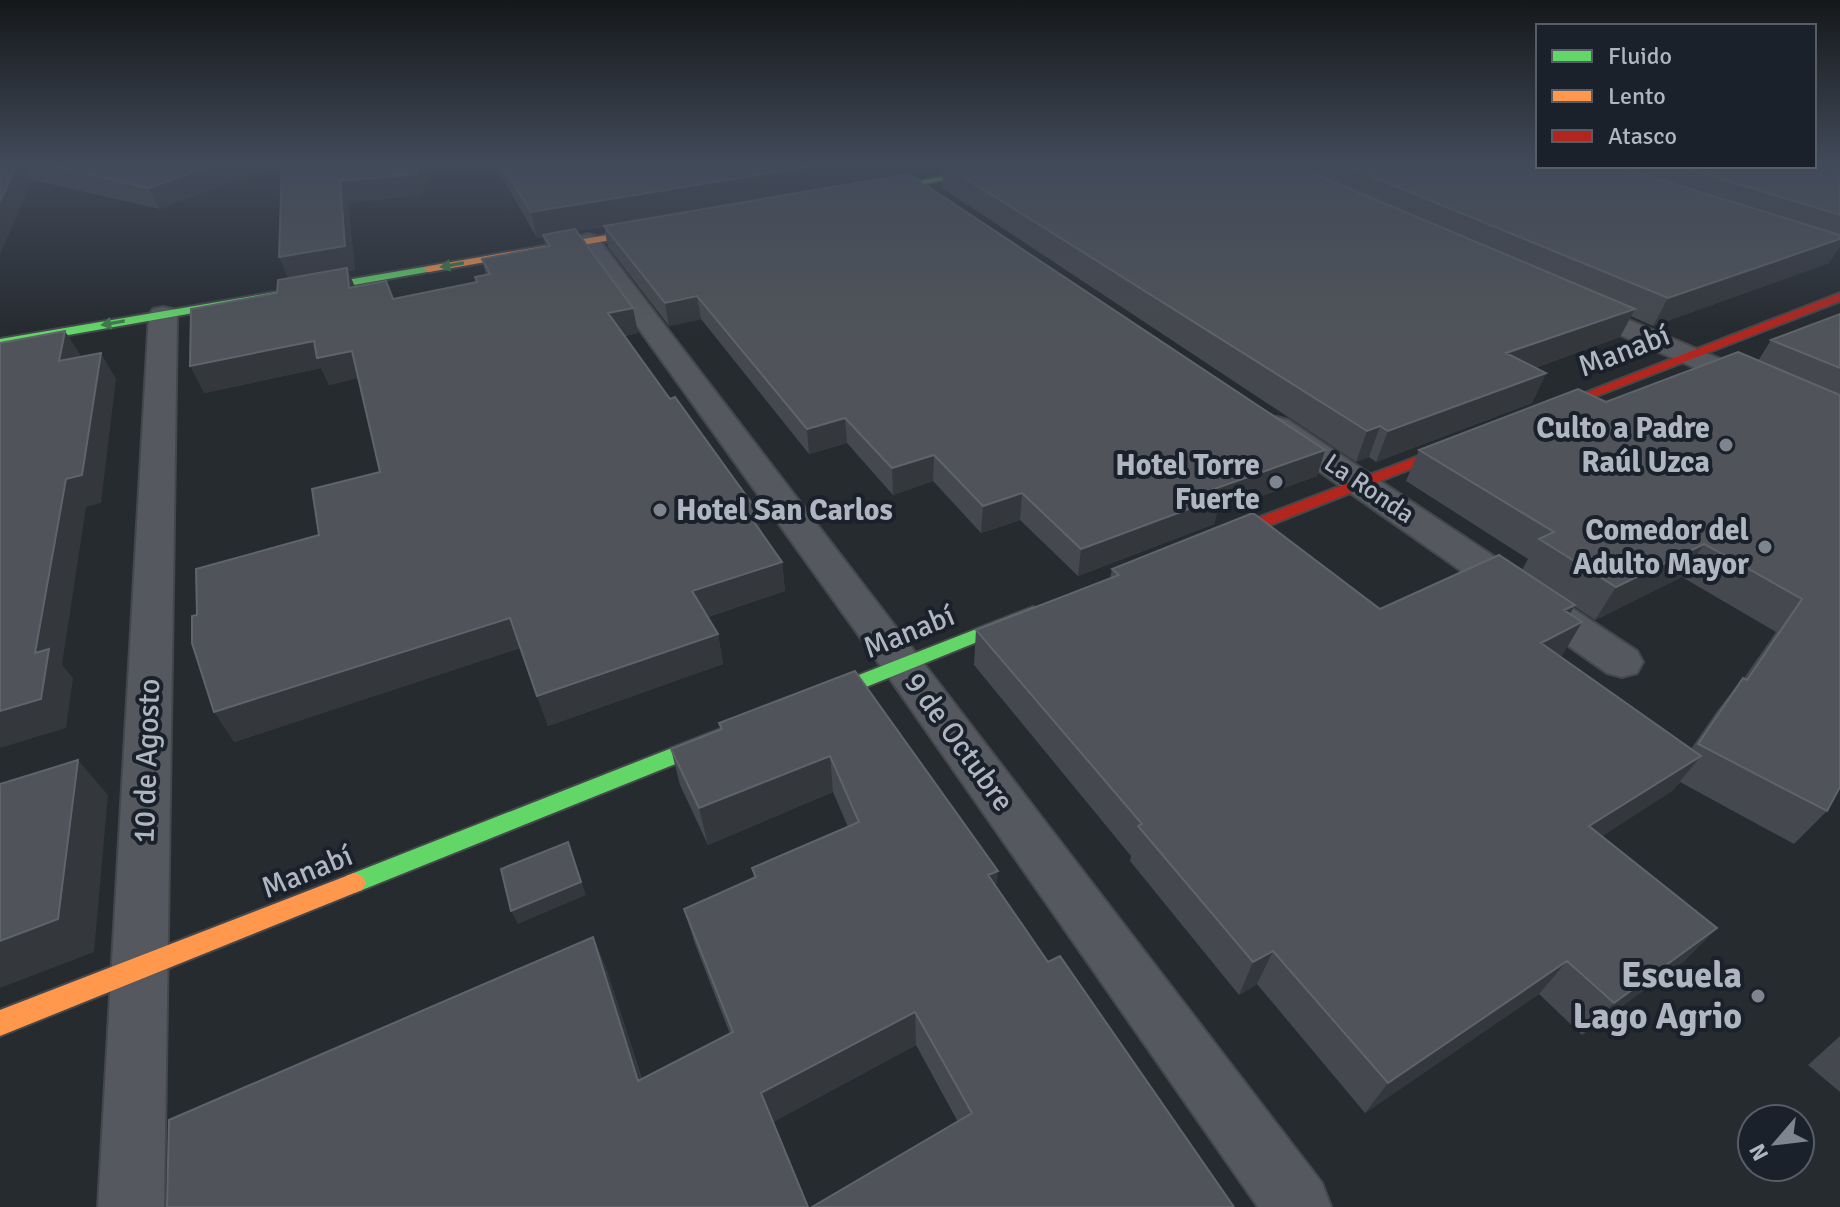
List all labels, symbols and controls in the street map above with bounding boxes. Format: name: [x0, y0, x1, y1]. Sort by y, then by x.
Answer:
legend: [1536, 24, 1816, 168]
text: Fluido: [1608, 41, 1672, 71]
text: Lento: [1608, 81, 1666, 111]
text: Atasco: [1608, 121, 1677, 151]
one-way arrow: [439, 259, 464, 271]
street label: Manabí: [1573, 317, 1675, 385]
one-way arrow: [101, 318, 126, 330]
place label: Culto a Padre Raúl Uzca: [1536, 410, 1710, 481]
marker: Culto a Padre Raúl Uzca: [1717, 436, 1735, 454]
place label: Hotel Torre Fuerte: [1115, 447, 1260, 518]
street label: La Ronda: [1318, 447, 1420, 531]
marker: Hotel Torre Fuerte: [1267, 473, 1285, 491]
place label: Hotel San Carlos: [676, 492, 893, 529]
marker: Hotel San Carlos: [651, 501, 669, 519]
place label: Comedor del Adulto Mayor: [1573, 512, 1749, 583]
marker: Comedor del Adulto Mayor: [1756, 538, 1774, 556]
street label: Manabí: [858, 597, 960, 667]
street label: 9 de Octubre: [896, 665, 1022, 819]
street label: 10 de Agosto: [126, 678, 168, 844]
street label: Manabí: [256, 837, 358, 907]
place label: Escuela Lago Agrio: [1572, 953, 1742, 1039]
marker: Escuela Lago Agrio: [1749, 987, 1767, 1005]
north arrow: [1736, 1103, 1816, 1183]
text: N: [1743, 1139, 1774, 1165]

